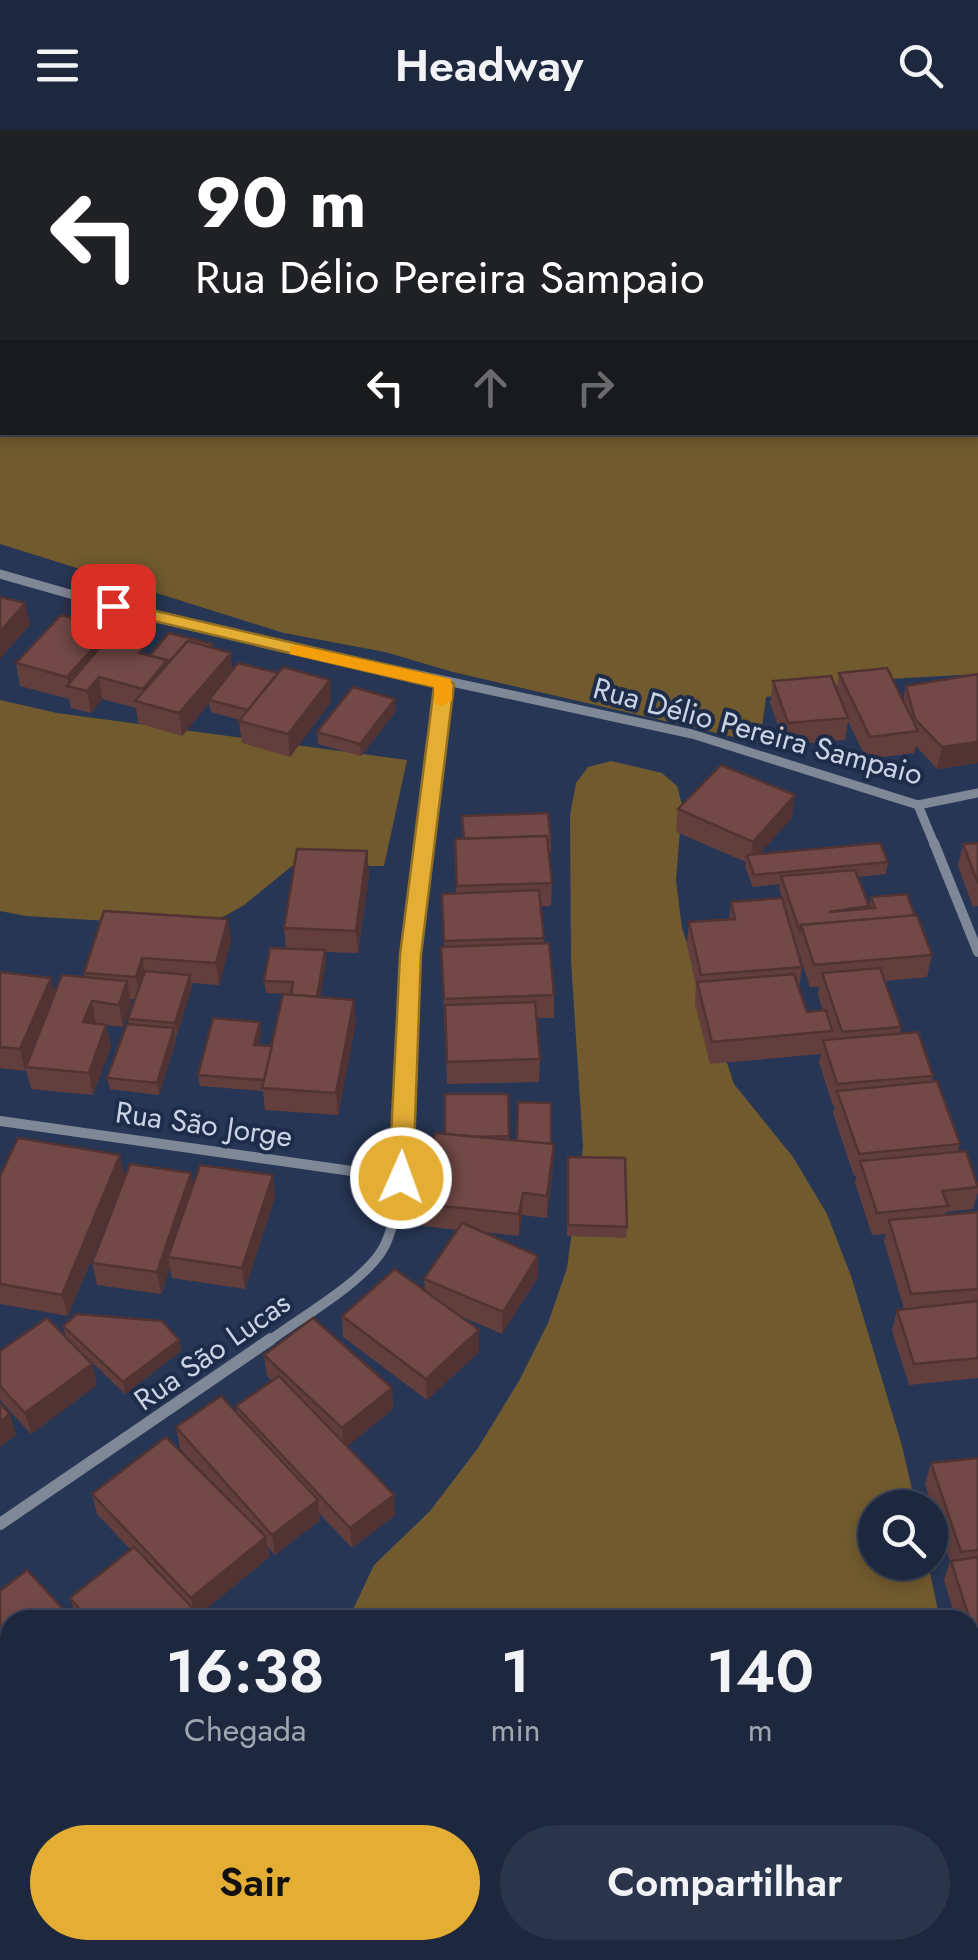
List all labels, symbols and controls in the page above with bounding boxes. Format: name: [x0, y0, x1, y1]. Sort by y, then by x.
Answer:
text: Headway: [395, 33, 583, 98]
icon: menu: [30, 38, 85, 93]
icon: search: [893, 38, 948, 93]
text: 90 m: [195, 152, 367, 253]
icon: left: [30, 170, 160, 300]
text: Rua Délio Pereira Sampaio: [195, 245, 705, 310]
icon: left: [358, 360, 413, 415]
icon: ahead: [463, 360, 518, 415]
icon: right: [568, 360, 623, 415]
pin: [71, 564, 156, 649]
icon: arrive: [86, 579, 141, 634]
street label: Rua Délio Pereira Sampaio: [588, 666, 928, 796]
street label: Rua São Jorge: [113, 1090, 295, 1158]
position arrow: [349, 1126, 453, 1230]
street label: Rua São Lucas: [125, 1281, 299, 1421]
map controls: [858, 1490, 948, 1580]
button: search: [858, 1490, 948, 1580]
text: 16:38: [166, 1628, 325, 1715]
text: 1: [501, 1628, 530, 1715]
text: 140: [706, 1628, 814, 1715]
text: Chegada: [184, 1707, 306, 1753]
text: min: [490, 1707, 541, 1753]
text: m: [748, 1707, 773, 1753]
button: Sair: [30, 1825, 480, 1940]
button: Compartilhar: [500, 1825, 950, 1940]

